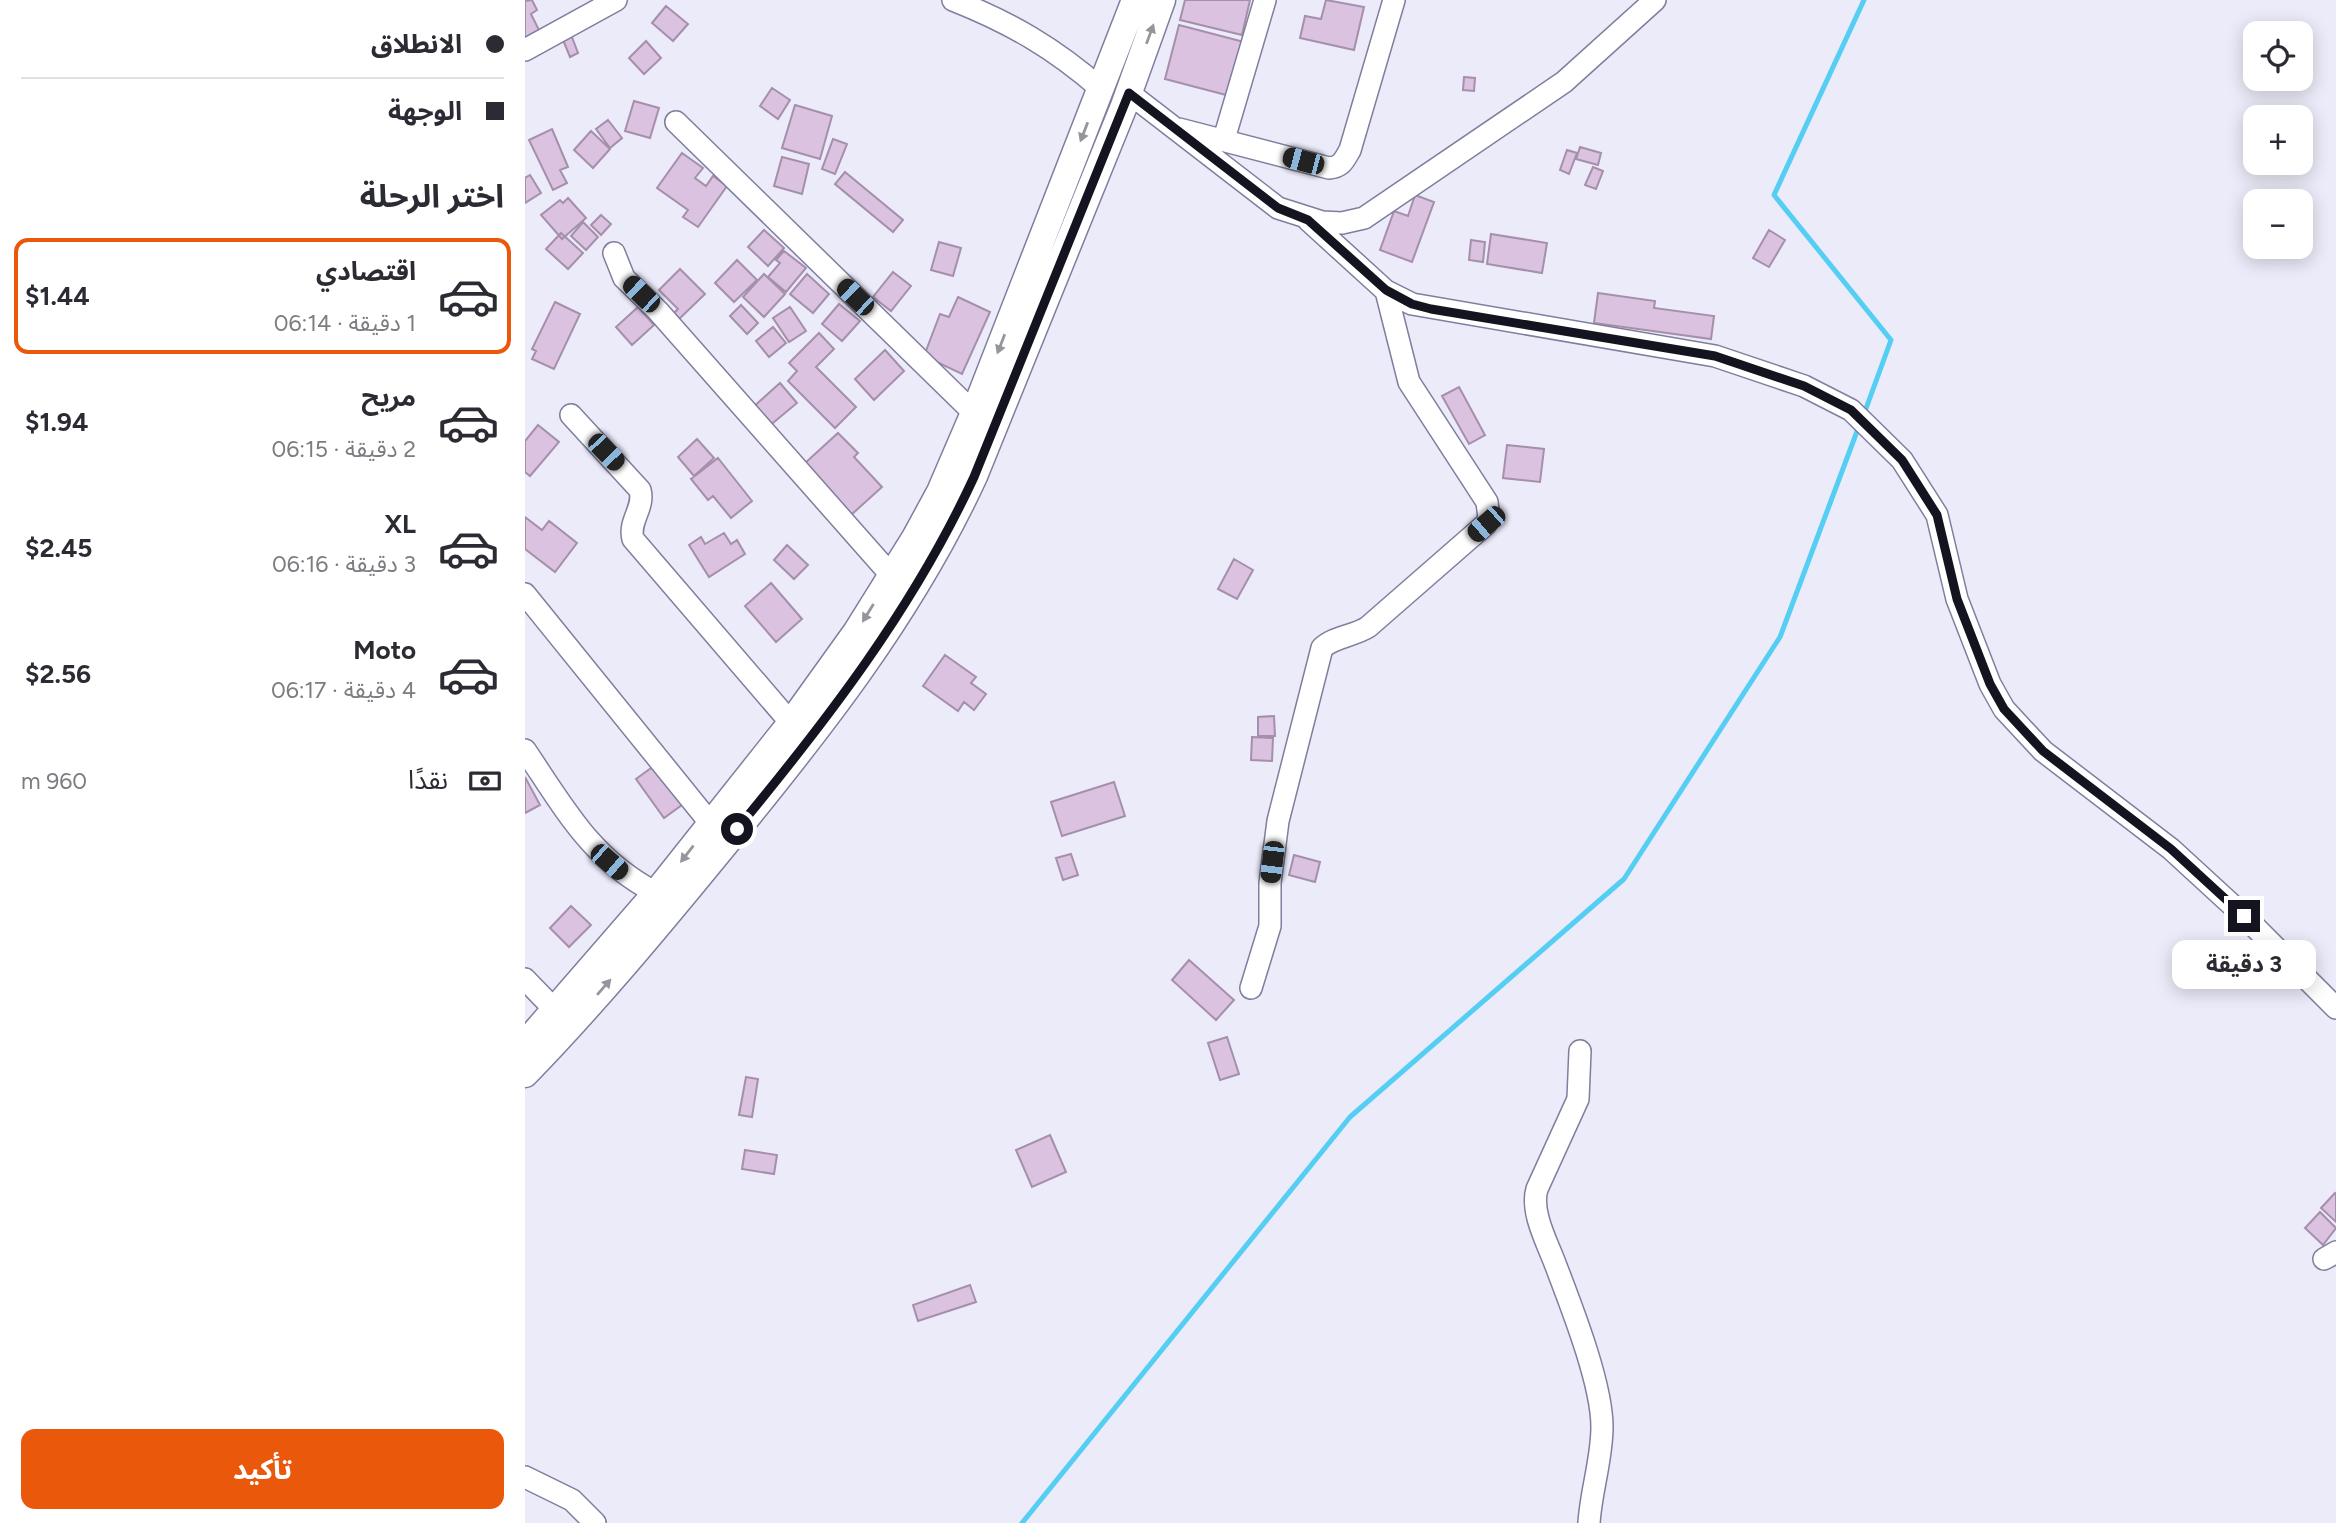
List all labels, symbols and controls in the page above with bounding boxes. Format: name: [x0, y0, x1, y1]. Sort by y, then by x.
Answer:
map controls: [2243, 21, 2313, 259]
button: locate: [2243, 21, 2313, 91]
one-way arrow: [1145, 23, 1156, 44]
text: الانطلاق: [371, 28, 462, 60]
text: الوجهة: [388, 95, 462, 127]
button: +: [2243, 105, 2313, 175]
one-way arrow: [1078, 122, 1089, 143]
car: [1280, 145, 1327, 177]
text: اختر الرحلة: [360, 177, 504, 215]
button: −: [2243, 189, 2313, 259]
text: اقتصادي: [316, 255, 416, 287]
icon: car: [437, 265, 500, 328]
car: [619, 272, 664, 316]
car: [833, 275, 878, 319]
text: $1.44: [25, 280, 90, 312]
text: 1 دقيقة · 06:14: [274, 309, 416, 337]
one-way arrow: [995, 334, 1006, 355]
text: مريح: [361, 381, 416, 413]
icon: car: [437, 391, 500, 454]
text: $1.94: [25, 406, 88, 438]
car: [584, 430, 629, 474]
text: 2 دقيقة · 06:15: [272, 435, 416, 463]
car: [1464, 502, 1509, 546]
text: XL: [384, 508, 416, 540]
icon: car: [437, 517, 500, 580]
text: $2.45: [25, 532, 92, 564]
text: 3 دقيقة · 06:16: [272, 550, 416, 578]
one-way arrow: [861, 603, 874, 623]
text: Moto: [353, 634, 416, 666]
icon: car: [437, 643, 500, 706]
text: $2.56: [25, 658, 91, 690]
text: 4 دقيقة · 06:17: [271, 676, 416, 704]
icon: cash: [466, 762, 504, 800]
text: نقدًا: [408, 764, 448, 796]
text: 960 m: [21, 767, 87, 795]
route start: [721, 813, 753, 845]
car: [587, 840, 632, 884]
car: [1260, 840, 1285, 884]
one-way arrow: [680, 844, 695, 862]
route end: [2228, 900, 2260, 932]
callout: 3 دقيقة: [2172, 940, 2316, 990]
text: 3 دقيقة: [2206, 950, 2282, 978]
one-way arrow: [596, 979, 611, 996]
button: تأكيد: [21, 1429, 504, 1509]

